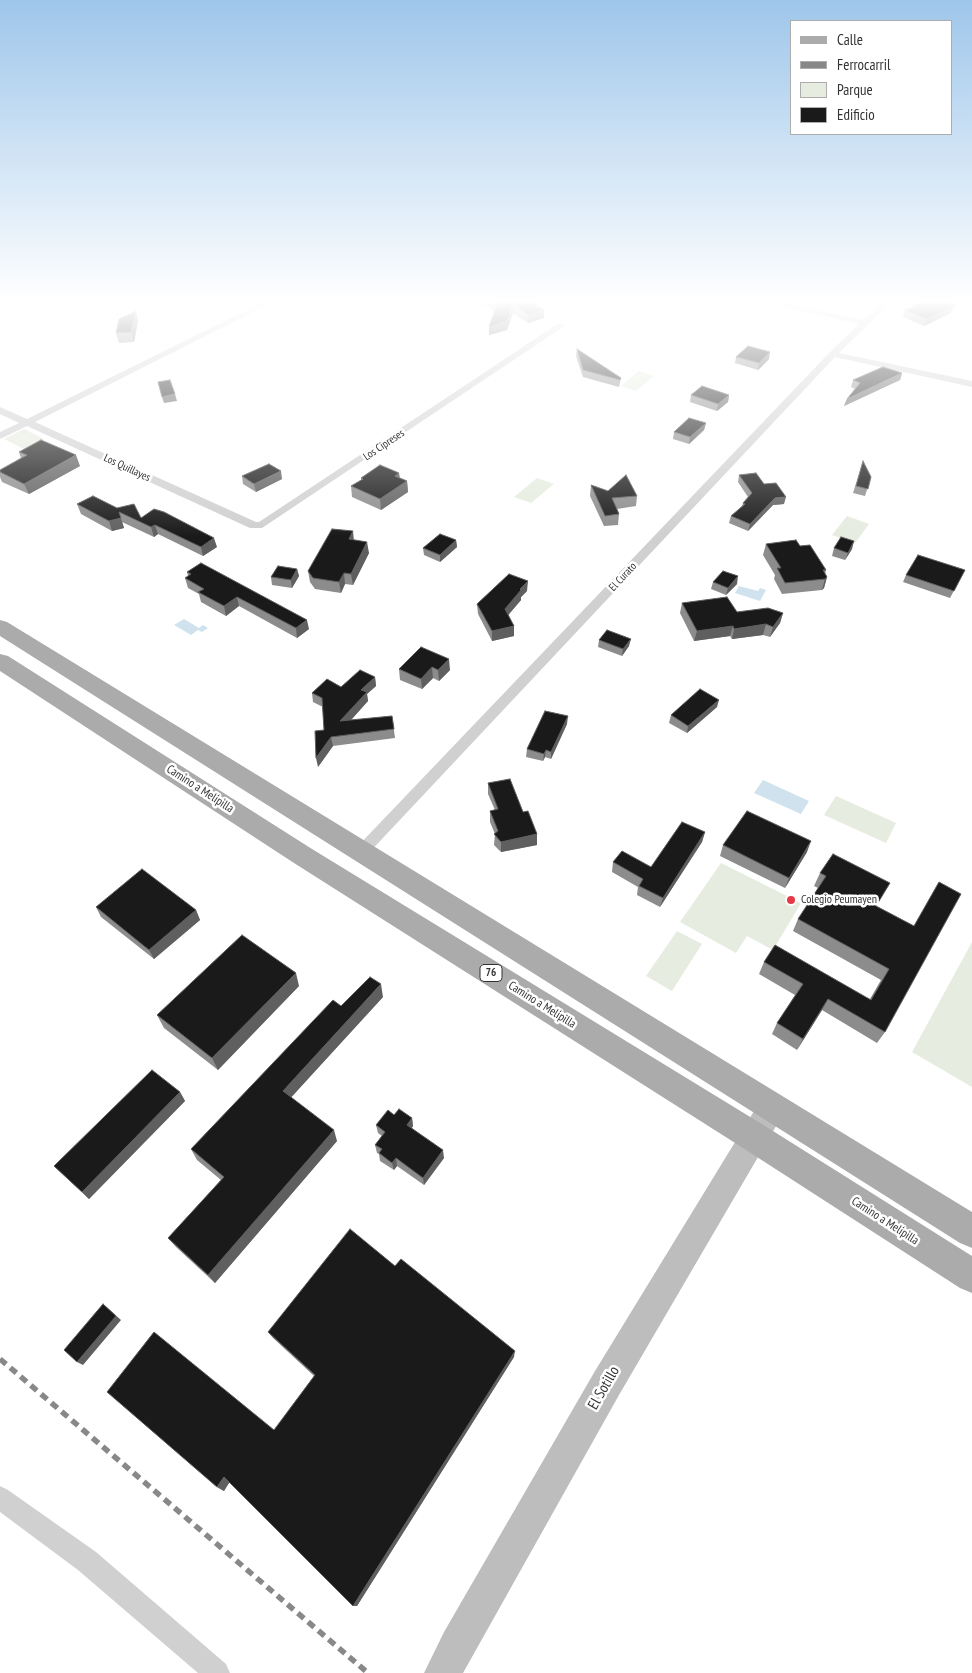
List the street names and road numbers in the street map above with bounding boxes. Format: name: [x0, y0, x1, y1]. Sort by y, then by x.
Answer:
street label: Los Cipreses: [361, 426, 407, 464]
street label: Los Quillayes: [102, 451, 152, 485]
street label: El Curato: [606, 560, 640, 594]
street label: Camino a Melipilla: [164, 762, 236, 816]
road number: 76: [480, 964, 502, 981]
street label: Camino a Melipilla: [505, 978, 579, 1032]
street label: Camino a Melipilla: [849, 1194, 921, 1248]
street label: El Sotillo: [584, 1363, 624, 1413]

